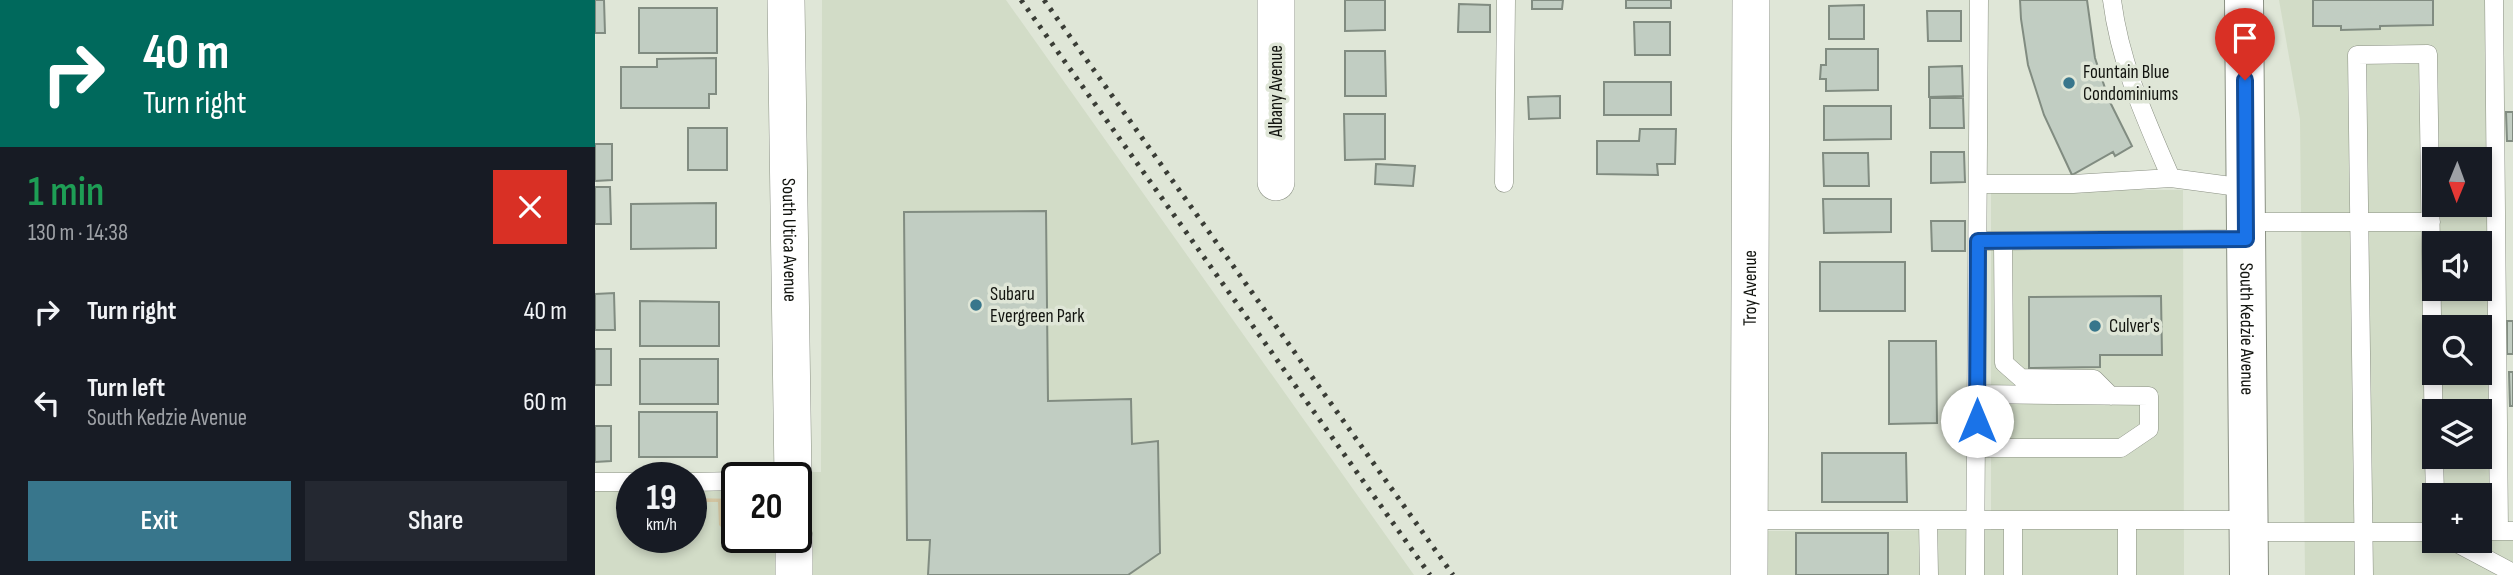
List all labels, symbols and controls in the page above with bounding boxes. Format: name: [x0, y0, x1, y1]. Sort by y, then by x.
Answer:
pin: [2215, 8, 2275, 80]
icon: arrive: [2226, 19, 2264, 57]
text: 40 m: [143, 24, 229, 83]
icon: right: [28, 28, 119, 119]
street label: Albany Avenue: [1265, 45, 1288, 138]
place label: Fountain Blue Condominiums: [2083, 61, 2178, 106]
marker: Fountain Blue Condominiums: [2061, 75, 2077, 91]
text: Turn right: [143, 84, 247, 123]
north arrow: [2422, 147, 2492, 217]
map controls: [2422, 147, 2492, 553]
text: 1 min: [28, 167, 104, 218]
button: close: [493, 170, 567, 244]
street label: South Utica Avenue: [777, 178, 802, 302]
text: 130 m · 14:38: [28, 219, 128, 247]
button: sound: [2422, 231, 2492, 301]
street label: Troy Avenue: [1738, 250, 1762, 326]
street label: South Kedzie Avenue: [2235, 263, 2259, 395]
place label: Subaru Evergreen Park: [990, 283, 1085, 328]
icon: right: [28, 293, 66, 331]
text: Turn right: [87, 296, 176, 327]
text: 40 m: [524, 296, 567, 327]
marker: Subaru Evergreen Park: [968, 297, 984, 313]
place label: Culver's: [2109, 315, 2160, 338]
button: search: [2422, 315, 2492, 385]
marker: Culver's: [2087, 318, 2103, 334]
text: Turn left: [87, 373, 165, 404]
icon: left: [28, 384, 66, 422]
position arrow: [1940, 384, 2014, 458]
text: 60 m: [523, 387, 567, 418]
button: layers: [2422, 399, 2492, 469]
text: South Kedzie Avenue: [87, 404, 247, 432]
speed limit sign: 20: [721, 462, 812, 553]
text: 19: [646, 477, 677, 520]
button: Exit: [28, 481, 291, 561]
button: Share: [305, 481, 567, 561]
button: +: [2422, 483, 2492, 553]
text: km/h: [646, 514, 677, 535]

